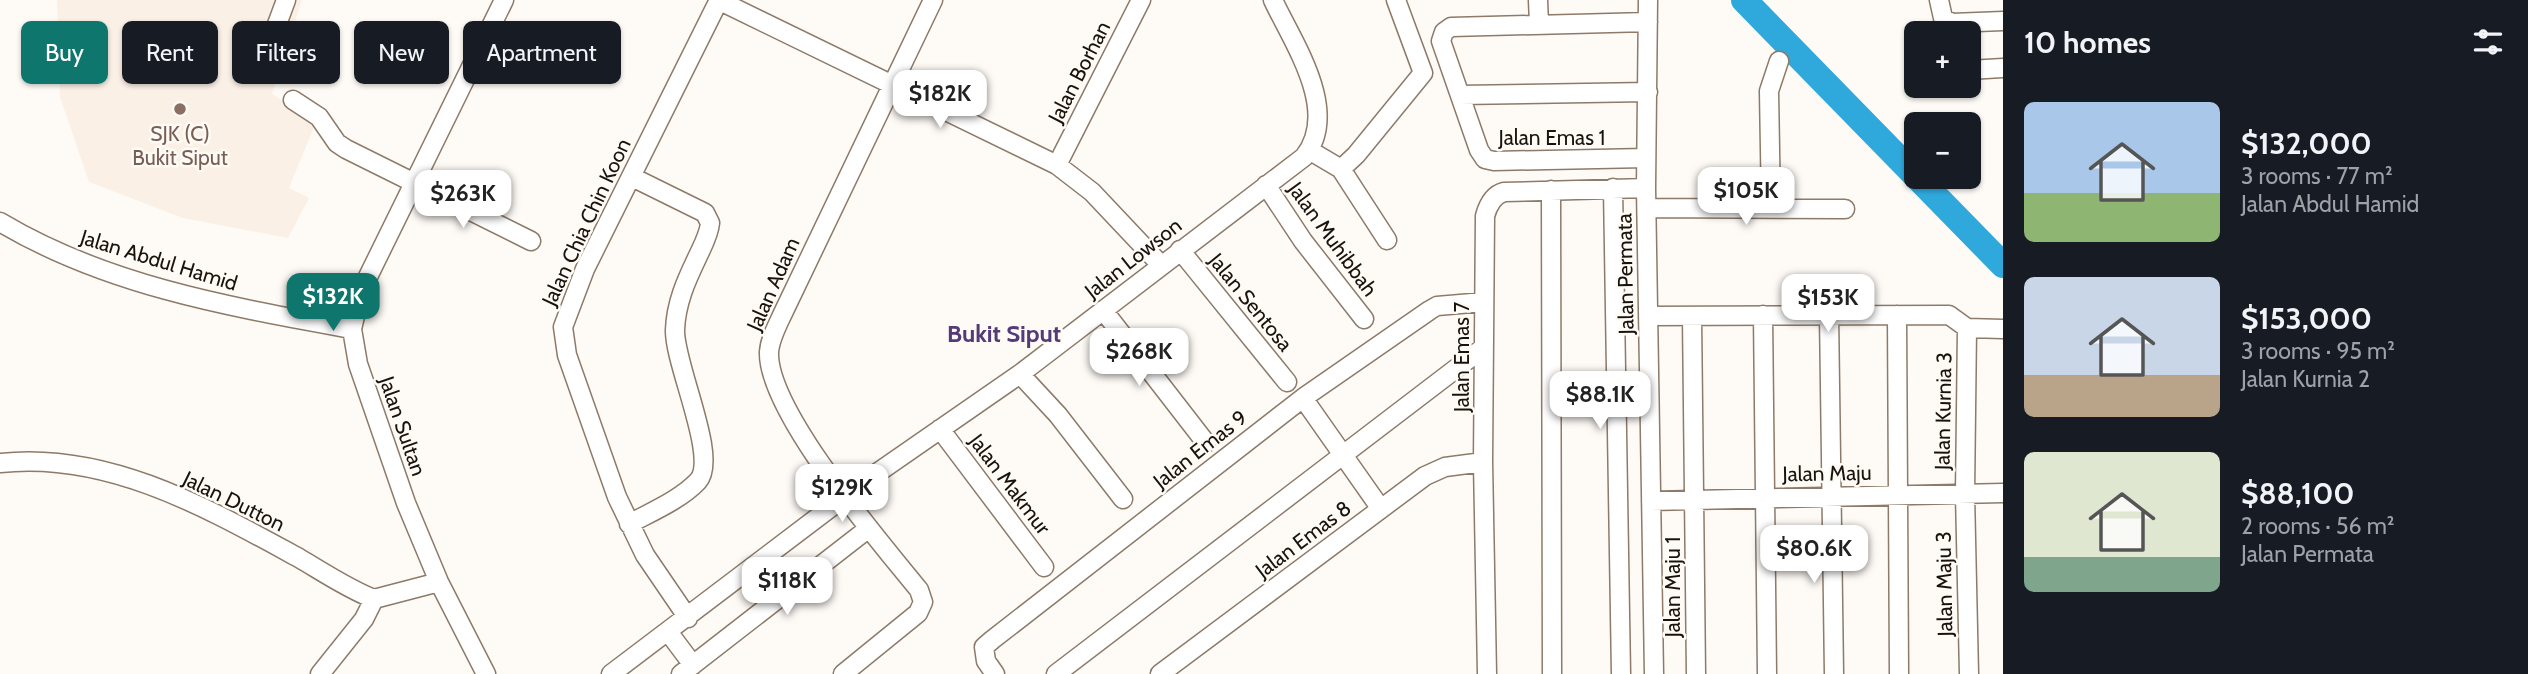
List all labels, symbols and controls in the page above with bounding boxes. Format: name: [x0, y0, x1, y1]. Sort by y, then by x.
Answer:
street label: Jalan Borhan: [1042, 17, 1115, 128]
chip: Buy: [21, 21, 108, 84]
chip: Rent: [122, 21, 218, 84]
chip: Filters: [232, 21, 340, 84]
chip: New: [354, 21, 449, 84]
chip: Apartment: [463, 21, 621, 84]
map controls: [1904, 21, 1981, 189]
button: +: [1904, 21, 1981, 98]
icon: filters: [2469, 23, 2507, 61]
text: 10 homes: [2024, 24, 2151, 61]
pin: $182K: [891, 71, 989, 130]
text: $182K: [909, 79, 971, 107]
marker: SJK (C) Bukit Siput: [172, 101, 188, 117]
button: −: [1904, 112, 1981, 189]
place label: SJK (C) Bukit Siput: [132, 121, 228, 170]
street label: Jalan Emas 1: [1498, 125, 1605, 150]
text: $132,000: [2241, 125, 2372, 162]
icon: home: [2080, 130, 2164, 214]
street label: Jalan Chia Chin Koon: [536, 134, 636, 310]
text: 3 rooms · 77 m²: [2241, 162, 2393, 190]
pin: $105K: [1697, 168, 1795, 227]
pin: $263K: [414, 170, 512, 230]
street label: Jalan Muhibbah: [1283, 176, 1383, 301]
text: $105K: [1714, 176, 1778, 204]
text: $263K: [430, 179, 496, 207]
text: Jalan Abdul Hamid: [2241, 190, 2419, 218]
street label: Jalan Lowson: [1079, 213, 1186, 304]
street label: Jalan Permata: [1611, 213, 1639, 336]
street label: Jalan Abdul Hamid: [77, 224, 241, 296]
street label: Jalan Adam: [741, 233, 805, 335]
street label: Jalan Sentosa: [1203, 247, 1298, 356]
pin: $132K: [284, 274, 382, 333]
pin: $153K: [1779, 274, 1877, 334]
text: $132K: [303, 282, 363, 310]
text: $153K: [1798, 283, 1859, 311]
text: $153,000: [2241, 300, 2372, 337]
street label: Jalan Emas 7: [1449, 301, 1474, 413]
icon: home: [2080, 305, 2164, 389]
district label: Bukit Siput: [947, 319, 1061, 348]
pin: $268K: [1090, 328, 1188, 388]
text: $268K: [1106, 337, 1172, 365]
text: 3 rooms · 95 m²: [2241, 337, 2395, 365]
street label: Jalan Kurnia 3: [1929, 352, 1957, 471]
text: Jalan Kurnia 2: [2241, 365, 2370, 393]
street label: Jalan Sultan: [374, 372, 432, 479]
pin: $88.1K: [1543, 372, 1657, 431]
text: $88.1K: [1566, 380, 1634, 408]
street label: Jalan Emas 9: [1147, 405, 1252, 494]
street label: Jalan Makmur: [964, 428, 1056, 539]
street label: Jalan Maju: [1781, 460, 1872, 487]
pin: $129K: [793, 464, 891, 524]
street label: Jalan Dutton: [178, 465, 289, 536]
text: $129K: [811, 473, 873, 501]
text: $88,100: [2241, 475, 2355, 512]
icon: home: [2080, 480, 2164, 564]
street label: Jalan Emas 8: [1250, 495, 1356, 584]
text: 2 rooms · 56 m²: [2241, 512, 2395, 540]
pin: $80.6K: [1757, 526, 1871, 585]
street label: Jalan Maju 3: [1931, 531, 1958, 638]
text: $80.6K: [1776, 534, 1852, 562]
street label: Jalan Maju 1: [1660, 537, 1686, 638]
text: Jalan Permata: [2241, 540, 2374, 568]
pin: $118K: [738, 558, 836, 617]
text: $118K: [758, 566, 816, 594]

